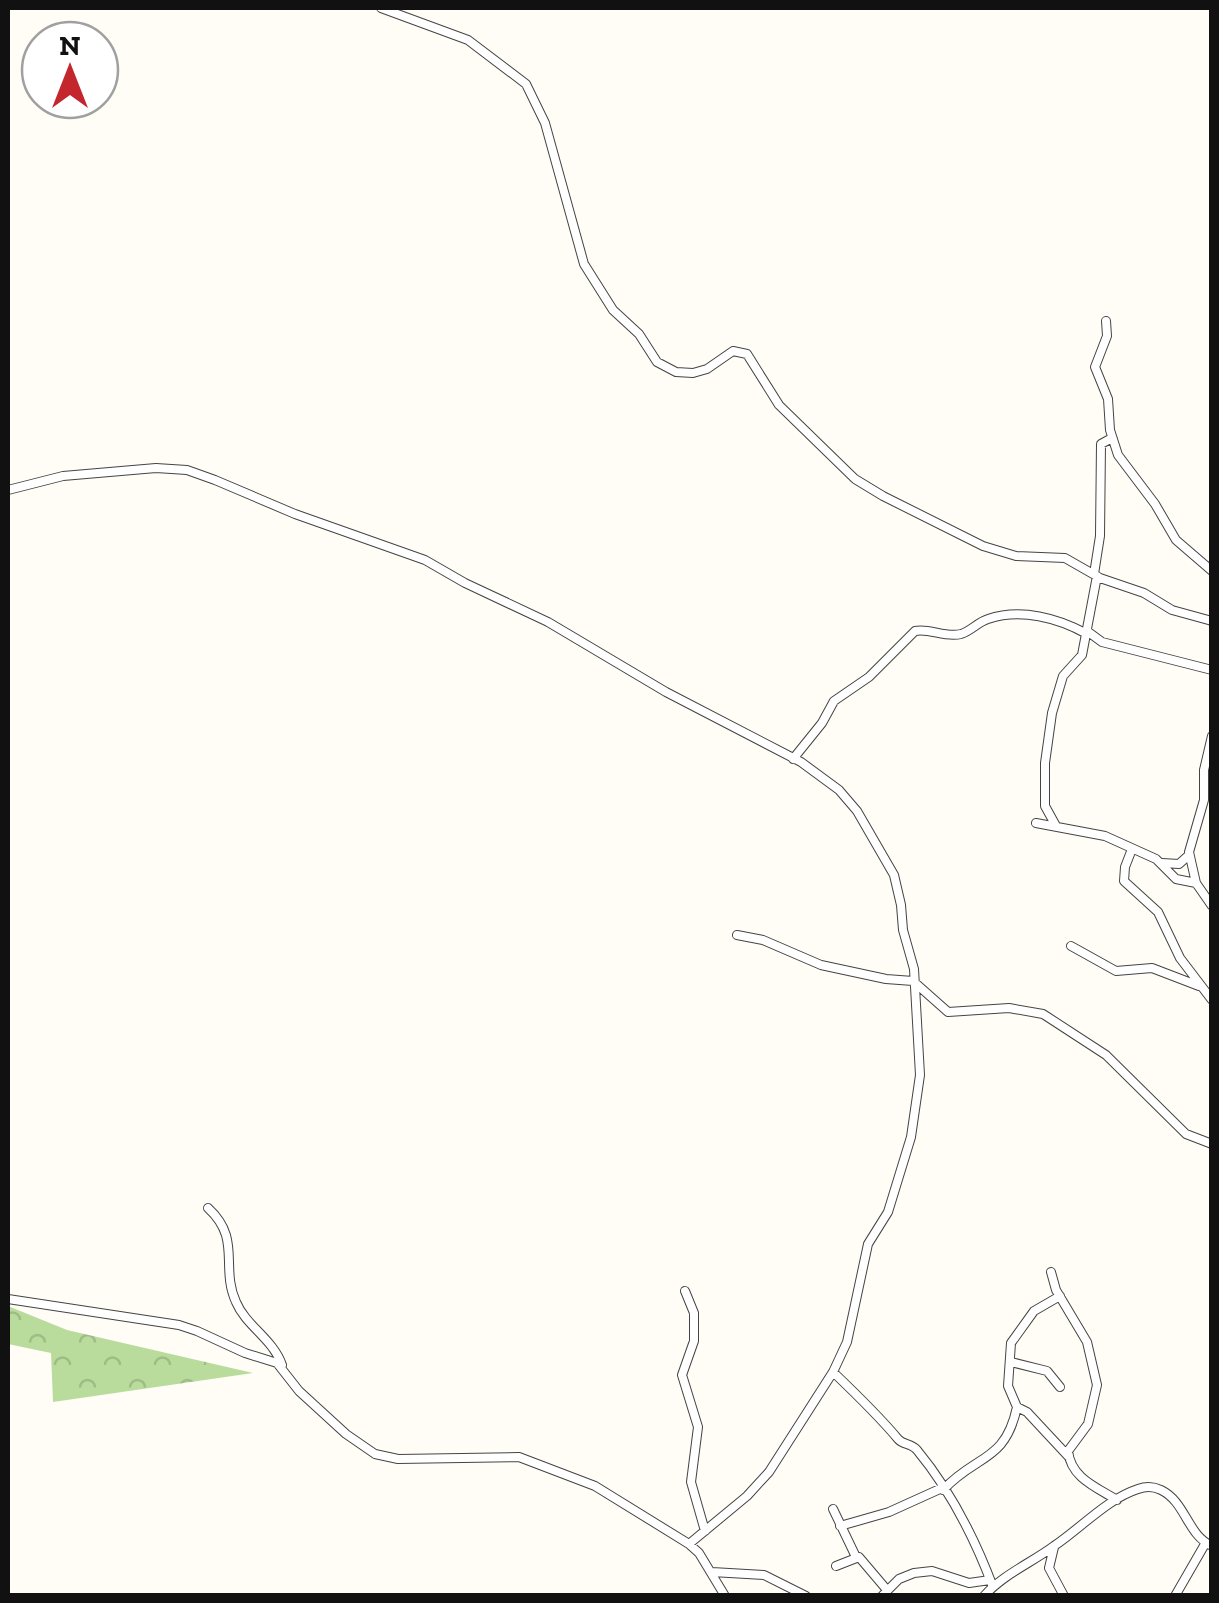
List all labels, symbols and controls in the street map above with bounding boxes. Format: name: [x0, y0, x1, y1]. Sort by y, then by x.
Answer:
north arrow: [20, 20, 120, 120]
text: N: [59, 29, 81, 62]

